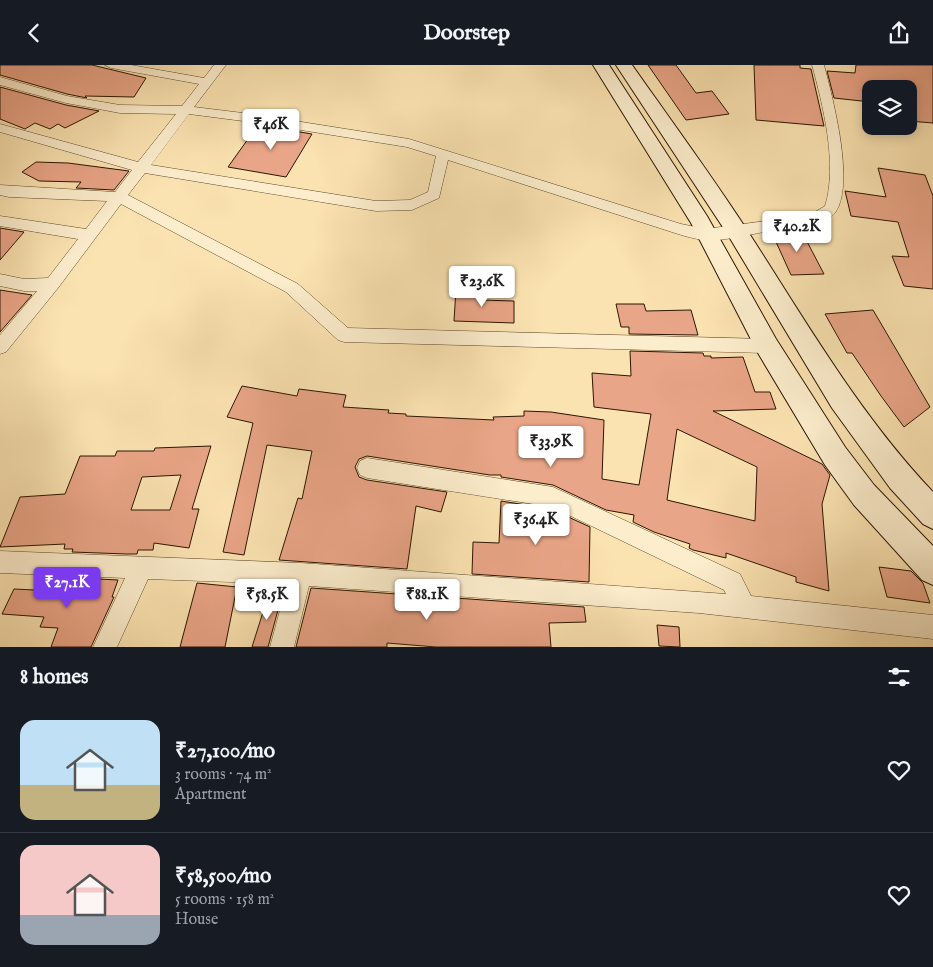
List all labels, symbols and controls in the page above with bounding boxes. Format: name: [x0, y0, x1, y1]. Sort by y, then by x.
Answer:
icon: back: [20, 19, 48, 47]
text: Doorstep: [423, 19, 510, 47]
icon: share: [885, 19, 913, 47]
map controls: [862, 80, 917, 135]
button: layers: [862, 80, 917, 135]
pin: ₹46K: [241, 109, 301, 151]
text: ₹46K: [253, 115, 289, 135]
pin: ₹40.2K: [756, 211, 838, 253]
text: ₹40.2K: [773, 217, 821, 237]
pin: ₹23.6K: [441, 265, 523, 308]
text: ₹23.6K: [460, 272, 504, 292]
pin: ₹33.9K: [510, 425, 592, 468]
text: ₹33.9K: [529, 432, 573, 452]
pin: ₹36.4K: [495, 503, 577, 546]
text: ₹36.4K: [514, 510, 558, 530]
pin: ₹27.1K: [26, 567, 108, 609]
text: ₹27.1K: [45, 573, 89, 593]
pin: ₹58.5K: [226, 579, 308, 621]
pin: ₹88.1K: [386, 579, 468, 621]
text: ₹58.5K: [246, 585, 288, 605]
text: ₹88.1K: [406, 585, 448, 605]
icon: filters: [885, 663, 913, 691]
text: 8 homes: [20, 664, 88, 691]
text: ₹27,100/mo: [175, 738, 275, 765]
icon: home: [60, 740, 120, 800]
icon: heart: [885, 756, 913, 784]
text: 3 rooms · 74 m²: [175, 765, 272, 785]
text: Apartment: [175, 785, 246, 805]
text: ₹58,500/mo: [175, 863, 271, 890]
icon: home: [60, 865, 120, 925]
icon: heart: [885, 881, 913, 909]
text: 5 rooms · 158 m²: [175, 890, 274, 910]
text: House: [175, 910, 218, 930]

